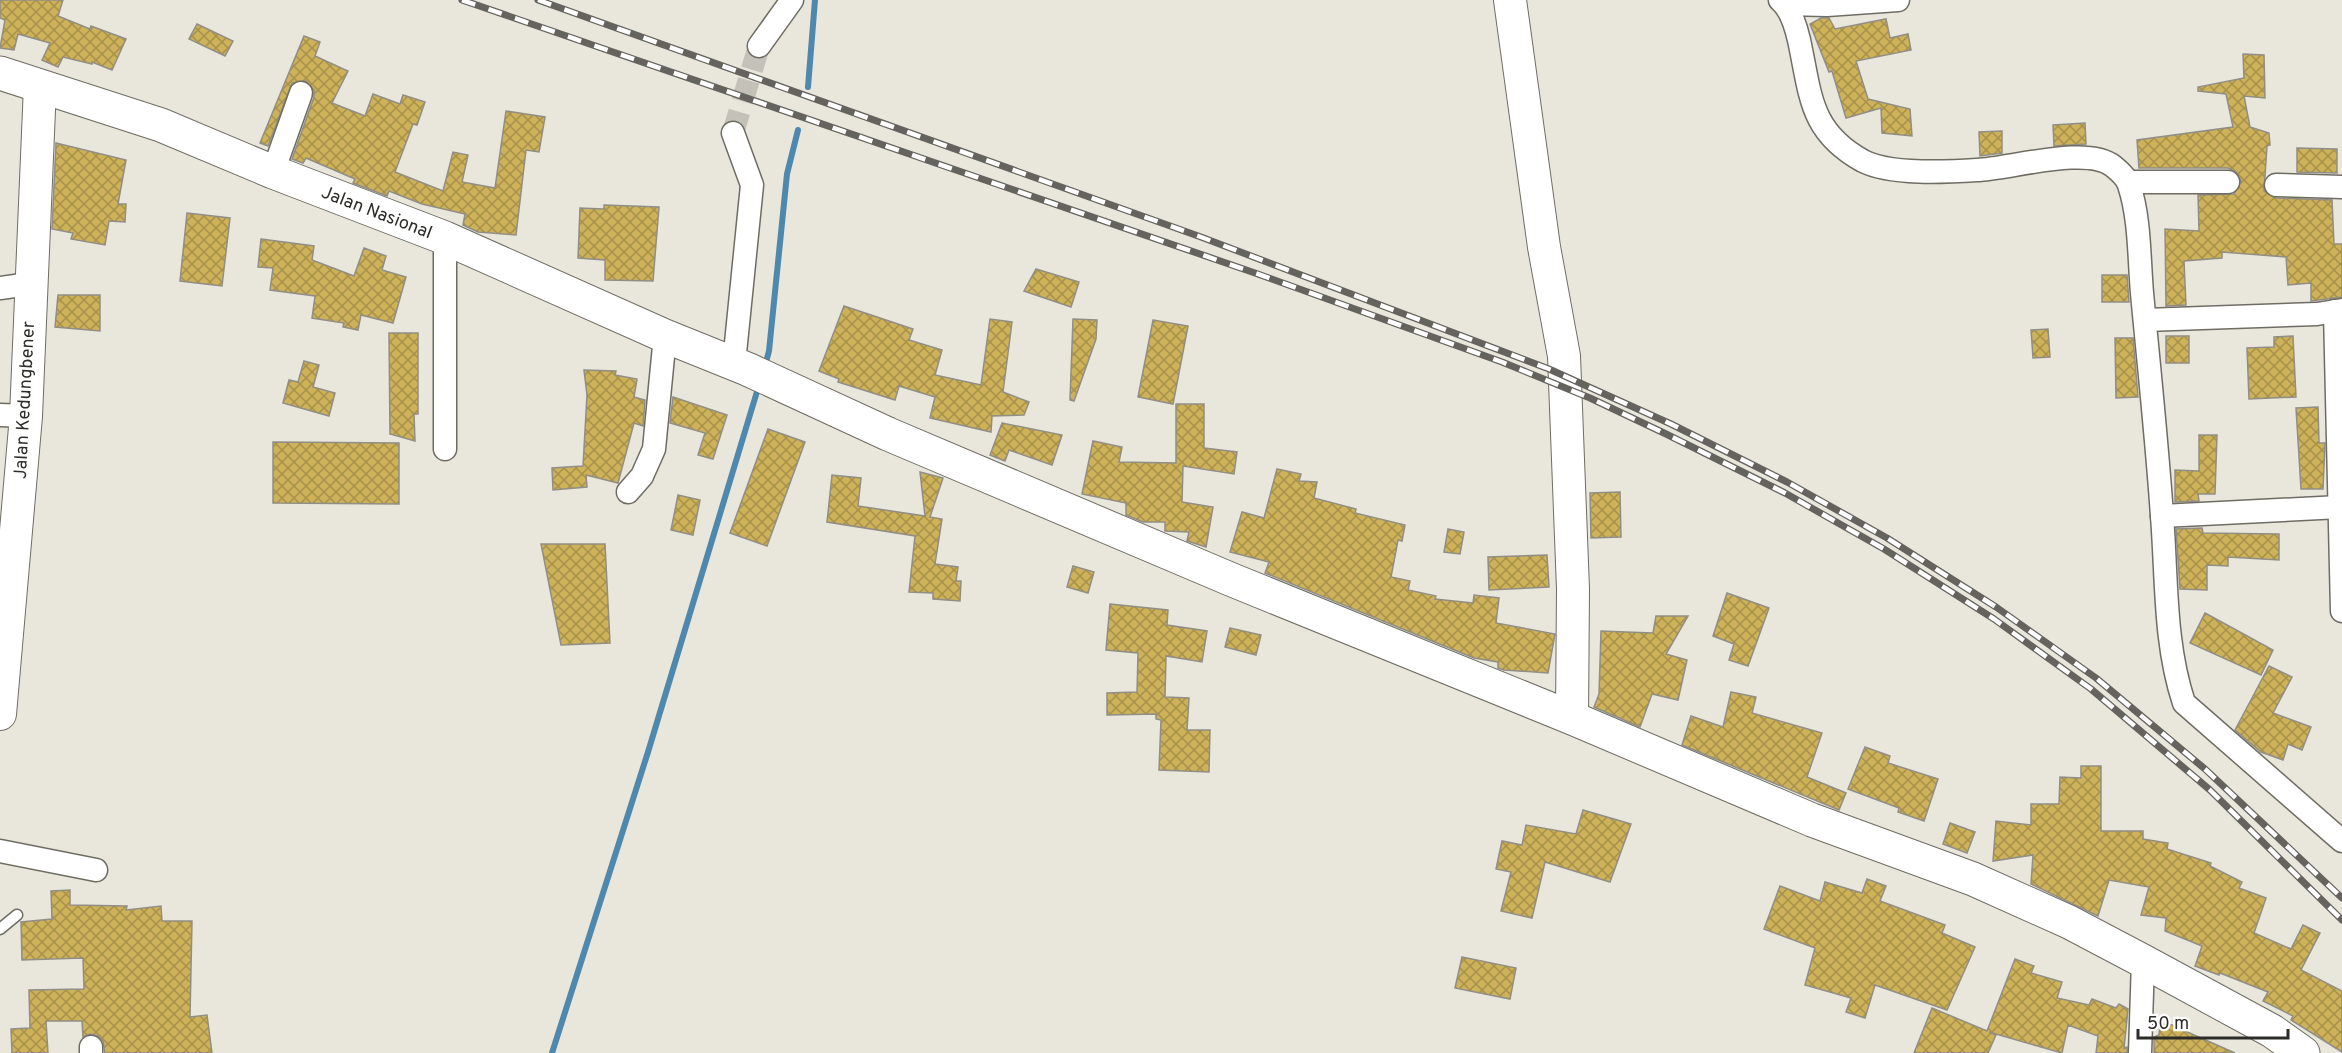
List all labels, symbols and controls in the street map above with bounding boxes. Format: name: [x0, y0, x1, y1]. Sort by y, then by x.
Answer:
street label: Jalan Nasional: [318, 182, 435, 245]
street label: Jalan Kedungbener: [10, 321, 41, 480]
scale bar: [2138, 1002, 2288, 1040]
text: 50 m: [2147, 1013, 2189, 1036]

